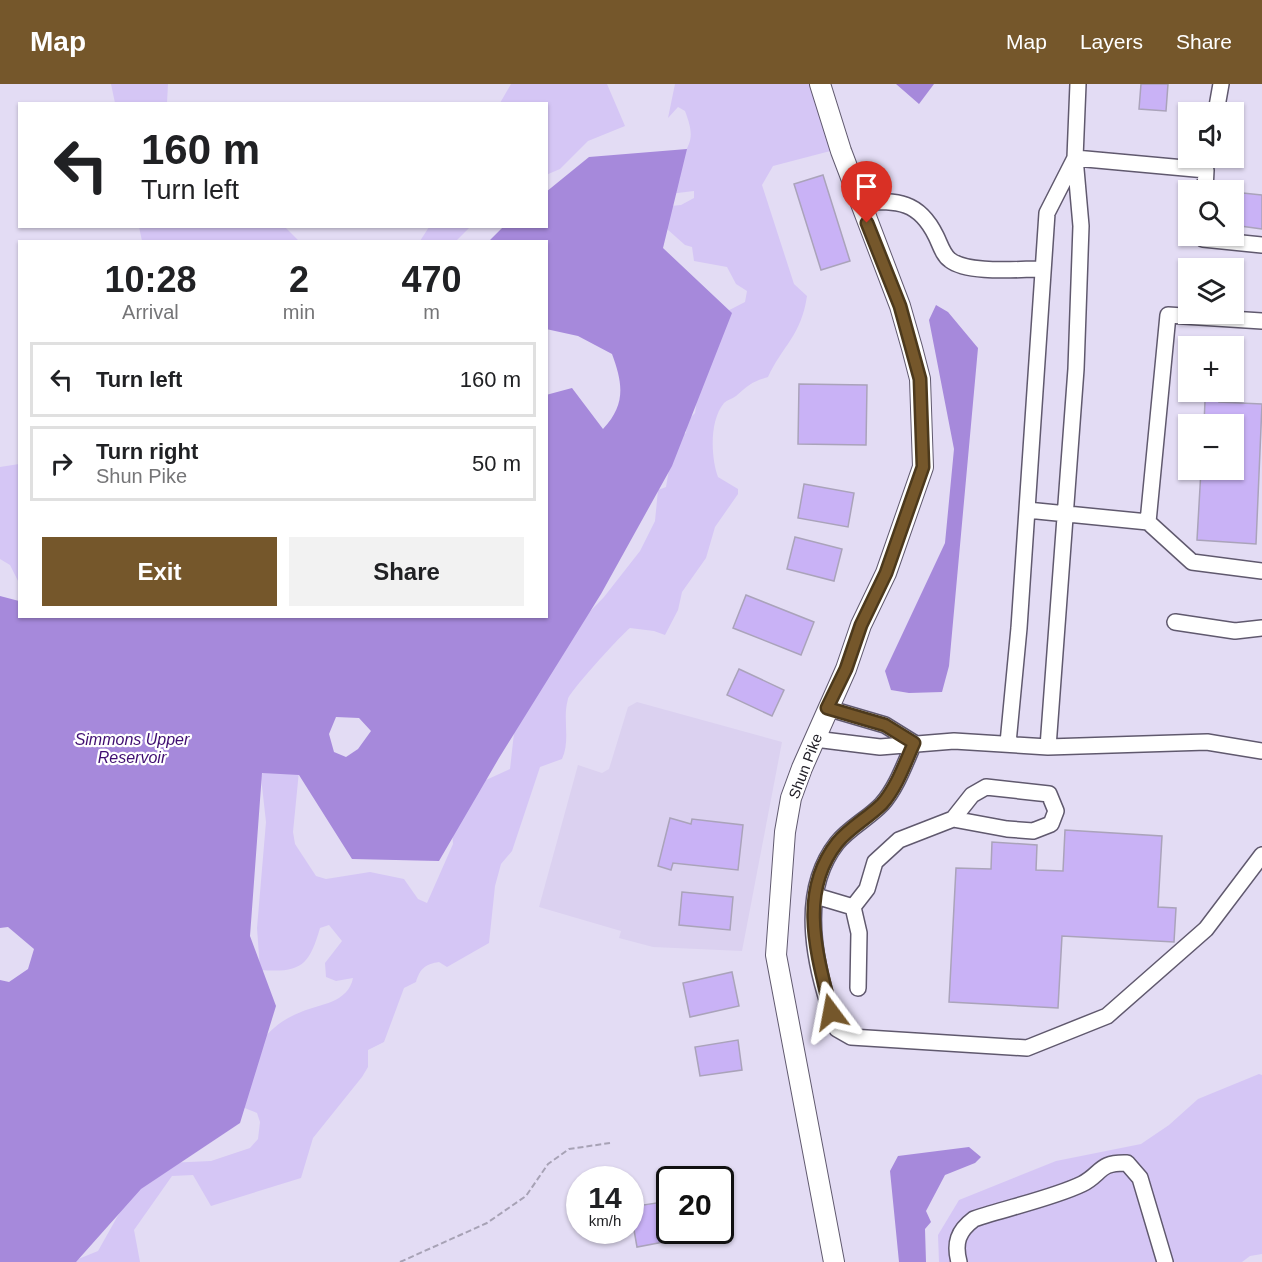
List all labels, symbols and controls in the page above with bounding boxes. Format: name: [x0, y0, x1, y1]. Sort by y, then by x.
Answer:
text: Map: [30, 26, 86, 57]
text: Map: [1006, 30, 1047, 53]
text: Layers: [1080, 30, 1143, 53]
text: Share: [1176, 30, 1232, 53]
map controls: [1178, 102, 1244, 480]
button: sound: [1178, 102, 1244, 168]
icon: left: [42, 126, 120, 204]
text: 160 m: [141, 126, 260, 173]
pin: [841, 161, 892, 223]
icon: arrive: [850, 170, 883, 203]
text: Turn left: [141, 175, 239, 205]
button: search: [1178, 180, 1244, 246]
button: layers: [1178, 258, 1244, 324]
text: 10:28: [104, 259, 196, 300]
text: 2: [289, 259, 309, 300]
text: 470: [401, 259, 462, 300]
text: Arrival: [122, 301, 179, 323]
text: min: [283, 301, 315, 323]
text: m: [423, 301, 440, 323]
button: +: [1178, 336, 1244, 402]
icon: left: [45, 363, 78, 396]
text: Turn left: [96, 367, 182, 392]
text: 160 m: [460, 367, 521, 392]
button: −: [1178, 414, 1244, 480]
text: Turn right: [96, 439, 198, 464]
icon: right: [45, 447, 78, 480]
text: 50 m: [472, 451, 521, 476]
text: Shun Pike: [96, 465, 187, 487]
button: Exit: [42, 537, 277, 606]
button: Share: [289, 537, 524, 606]
water label: Simmons Upper Reservoir: [75, 731, 190, 766]
street label: Shun Pike: [785, 731, 825, 801]
position arrow: [799, 980, 863, 1044]
speed limit sign: 20: [656, 1166, 734, 1244]
text: 14: [588, 1181, 622, 1214]
text: km/h: [589, 1212, 621, 1229]

